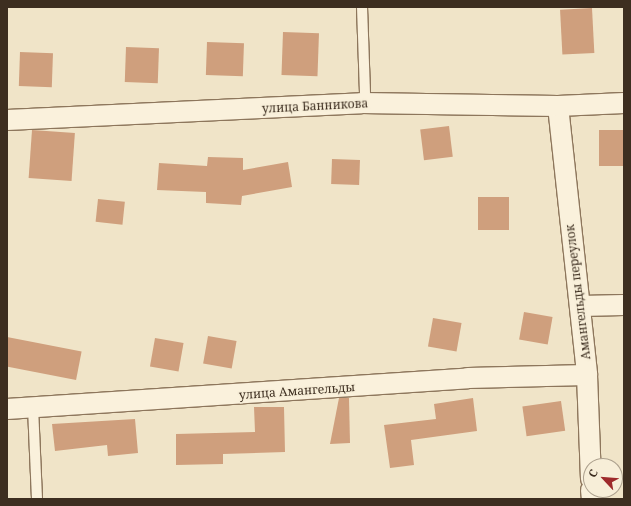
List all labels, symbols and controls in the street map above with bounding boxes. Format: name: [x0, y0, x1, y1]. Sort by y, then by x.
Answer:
street label: улица Банникова: [262, 96, 368, 116]
street label: Амангельды переулок: [563, 224, 593, 360]
street label: улица Амангельды: [238, 380, 356, 402]
north arrow: [583, 458, 623, 498]
text: С: [584, 466, 601, 480]

